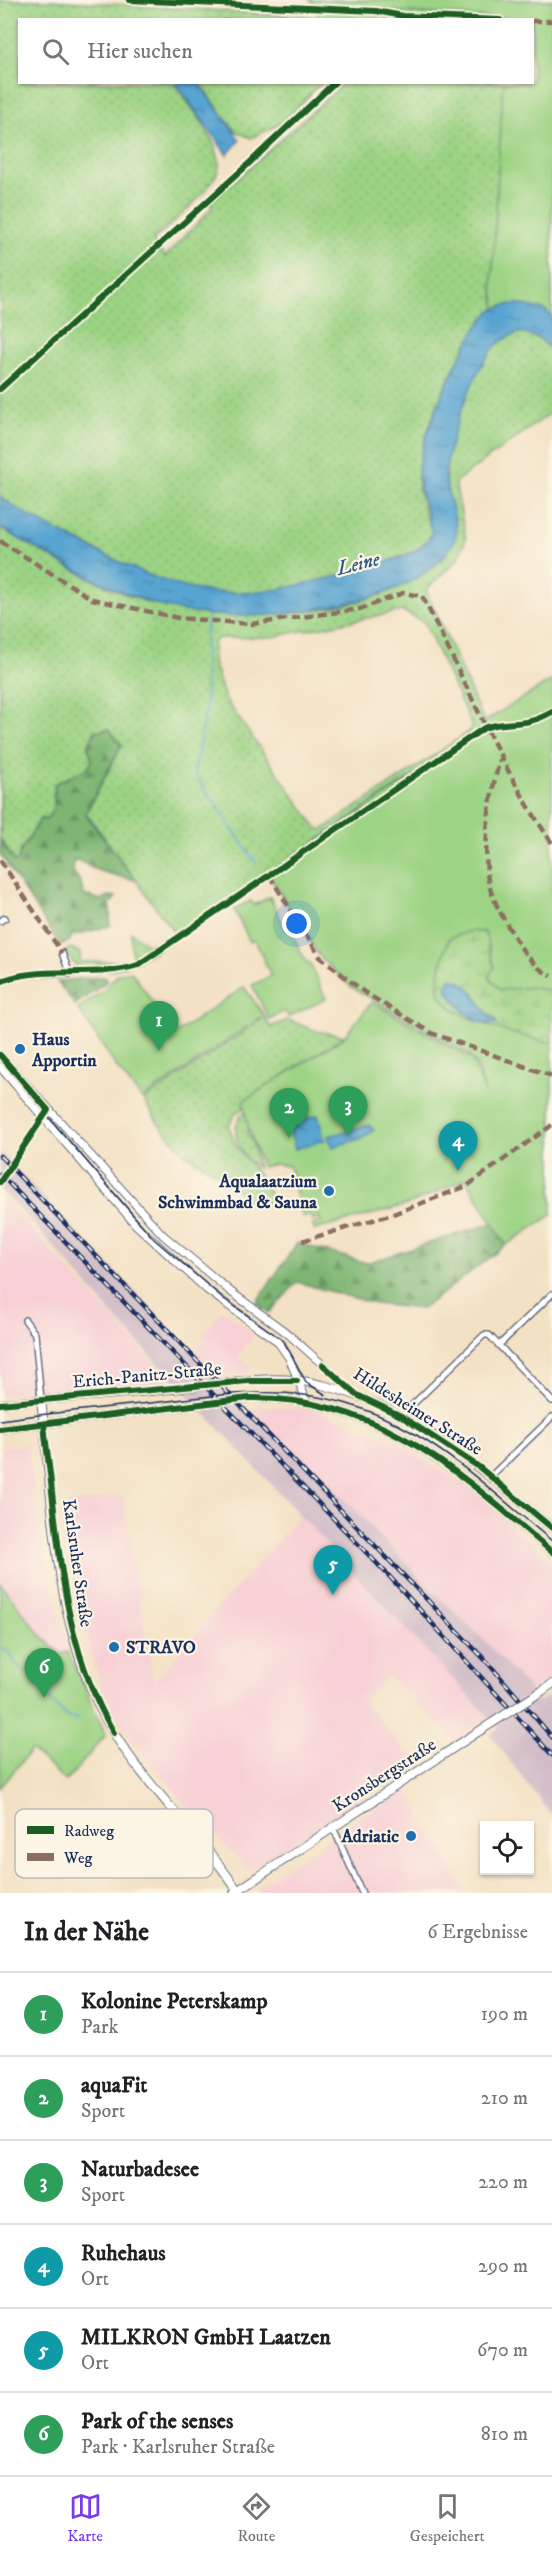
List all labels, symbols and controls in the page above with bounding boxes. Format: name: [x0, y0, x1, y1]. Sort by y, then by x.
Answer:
search box: [18, 18, 534, 84]
icon: search: [39, 35, 72, 68]
text: Hier suchen: [87, 38, 193, 65]
water label: Leine: [333, 547, 384, 582]
your location: [282, 909, 311, 938]
pin: 1: [140, 1002, 178, 1051]
place label: Haus Apportin: [31, 1029, 97, 1072]
marker: Haus Apportin: [13, 1042, 27, 1056]
pin: 3: [328, 1086, 368, 1136]
pin: 2: [270, 1088, 308, 1138]
pin: 4: [438, 1122, 478, 1171]
place label: Aqualaatzium Schwimmbad & Sauna: [158, 1171, 317, 1214]
marker: Aqualaatzium Schwimmbad & Sauna: [322, 1184, 336, 1198]
street label: Erich-Panitz-Straße: [72, 1359, 222, 1393]
street label: Hildesheimer Straße: [349, 1363, 486, 1461]
street label: Karlsruher Straße: [57, 1498, 97, 1629]
pin: 5: [314, 1546, 352, 1595]
place label: STRAVO: [126, 1637, 196, 1659]
marker: STRAVO: [107, 1640, 121, 1654]
pin: 6: [24, 1648, 63, 1698]
street label: Kronsbergstraße: [329, 1734, 441, 1818]
legend: [15, 1809, 213, 1878]
text: Radweg: [64, 1821, 114, 1841]
map controls: [480, 1821, 534, 1875]
button: locate: [480, 1821, 534, 1875]
place label: Adriatic: [340, 1826, 399, 1848]
marker: Adriatic: [404, 1829, 418, 1843]
text: Weg: [63, 1848, 93, 1868]
text: In der Nähe: [24, 1916, 149, 1949]
text: 6 Ergebnisse: [427, 1920, 528, 1945]
text: Kolonine Peterskamp: [81, 1988, 268, 2015]
text: 1: [40, 2002, 47, 2027]
text: 190 m: [481, 2002, 528, 2027]
text: Park: [81, 2015, 118, 2040]
text: aquaFit: [81, 2072, 147, 2099]
text: 2: [39, 2086, 48, 2111]
text: 210 m: [481, 2086, 528, 2111]
text: Sport: [81, 2099, 125, 2124]
text: Naturbadesee: [81, 2156, 199, 2183]
text: 3: [40, 2170, 47, 2195]
text: 220 m: [478, 2170, 528, 2195]
text: Sport: [81, 2183, 125, 2208]
text: Ruhehaus: [81, 2240, 166, 2267]
text: 4: [38, 2254, 49, 2279]
text: 290 m: [478, 2254, 528, 2279]
text: Ort: [81, 2267, 109, 2292]
text: MILKRON GmbH Laatzen: [81, 2324, 331, 2351]
text: 5: [39, 2338, 48, 2363]
text: 670 m: [477, 2338, 528, 2363]
text: Ort: [81, 2351, 109, 2376]
text: Park of the senses: [81, 2408, 233, 2435]
text: 6: [38, 2422, 49, 2447]
text: 810 m: [481, 2422, 528, 2447]
text: Park · Karlsruher Straße: [81, 2435, 275, 2460]
tab: Karte: [67, 2490, 103, 2546]
tab: Route: [238, 2490, 275, 2546]
tab: Gespeichert: [410, 2490, 485, 2546]

